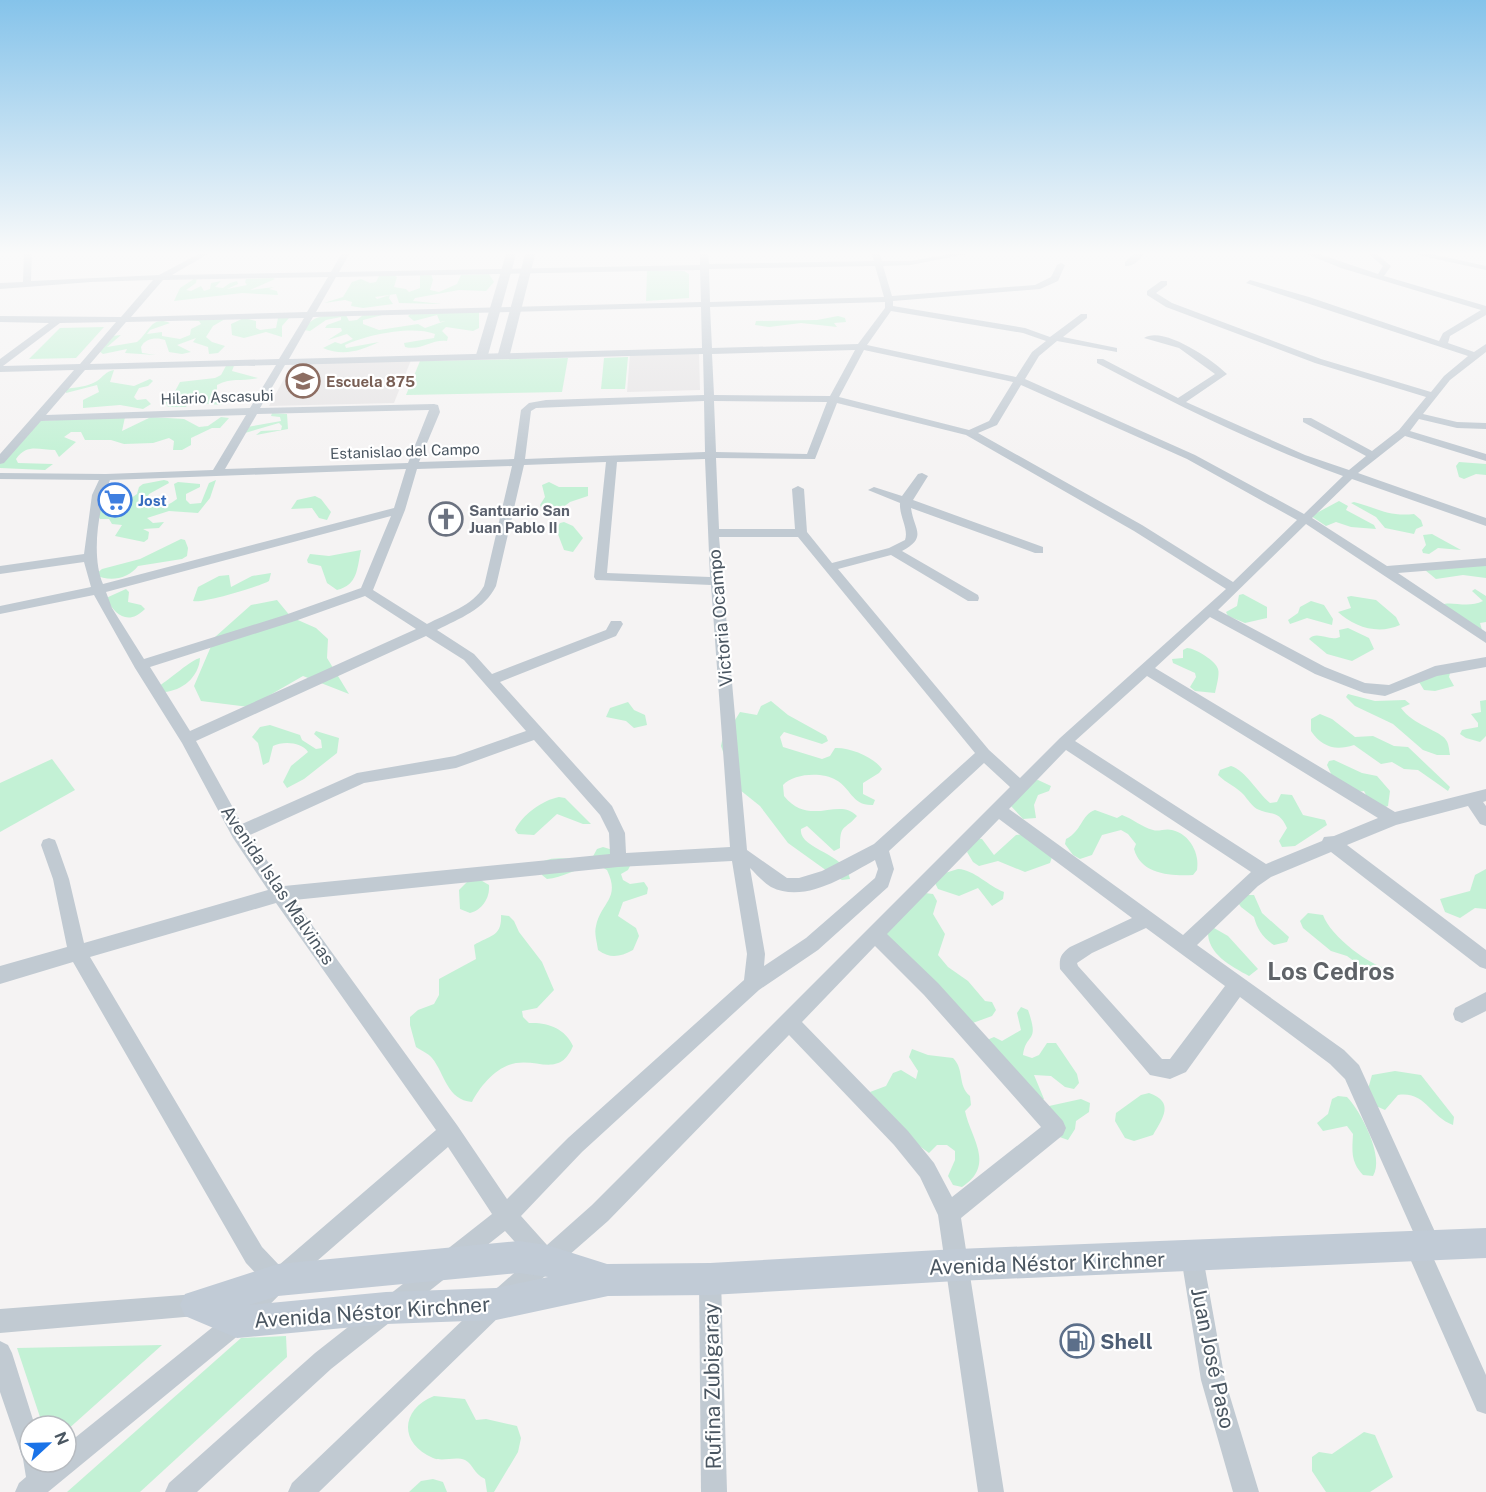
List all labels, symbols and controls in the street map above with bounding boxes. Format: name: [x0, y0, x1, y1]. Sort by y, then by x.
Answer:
school or university icon: Escuela 875: [285, 363, 321, 399]
place label: Escuela 875: [326, 373, 415, 390]
street label: Hilario Ascasubi: [160, 387, 274, 407]
street label: Estanislao del Campo: [330, 440, 480, 462]
supermarket icon: Jost: [97, 482, 133, 518]
place label: Jost: [138, 492, 167, 509]
church icon: Santuario San Juan Pablo II: [428, 501, 464, 537]
place label: Santuario San Juan Pablo II: [469, 502, 570, 536]
street label: Victoria Ocampo: [704, 548, 736, 688]
street label: Avenida Islas Malvinas: [217, 801, 339, 969]
district label: Los Cedros: [1267, 957, 1395, 985]
street label: Avenida Néstor Kirchner: [928, 1246, 1166, 1280]
street label: Juan José Paso: [1186, 1285, 1240, 1431]
street label: Avenida Néstor Kirchner: [253, 1291, 491, 1333]
street label: Rufina Zubigaray: [698, 1302, 726, 1470]
fuel station icon: Shell: [1059, 1323, 1095, 1359]
place label: Shell: [1100, 1329, 1153, 1354]
north arrow: [18, 1414, 78, 1474]
text: N: [50, 1429, 73, 1448]

